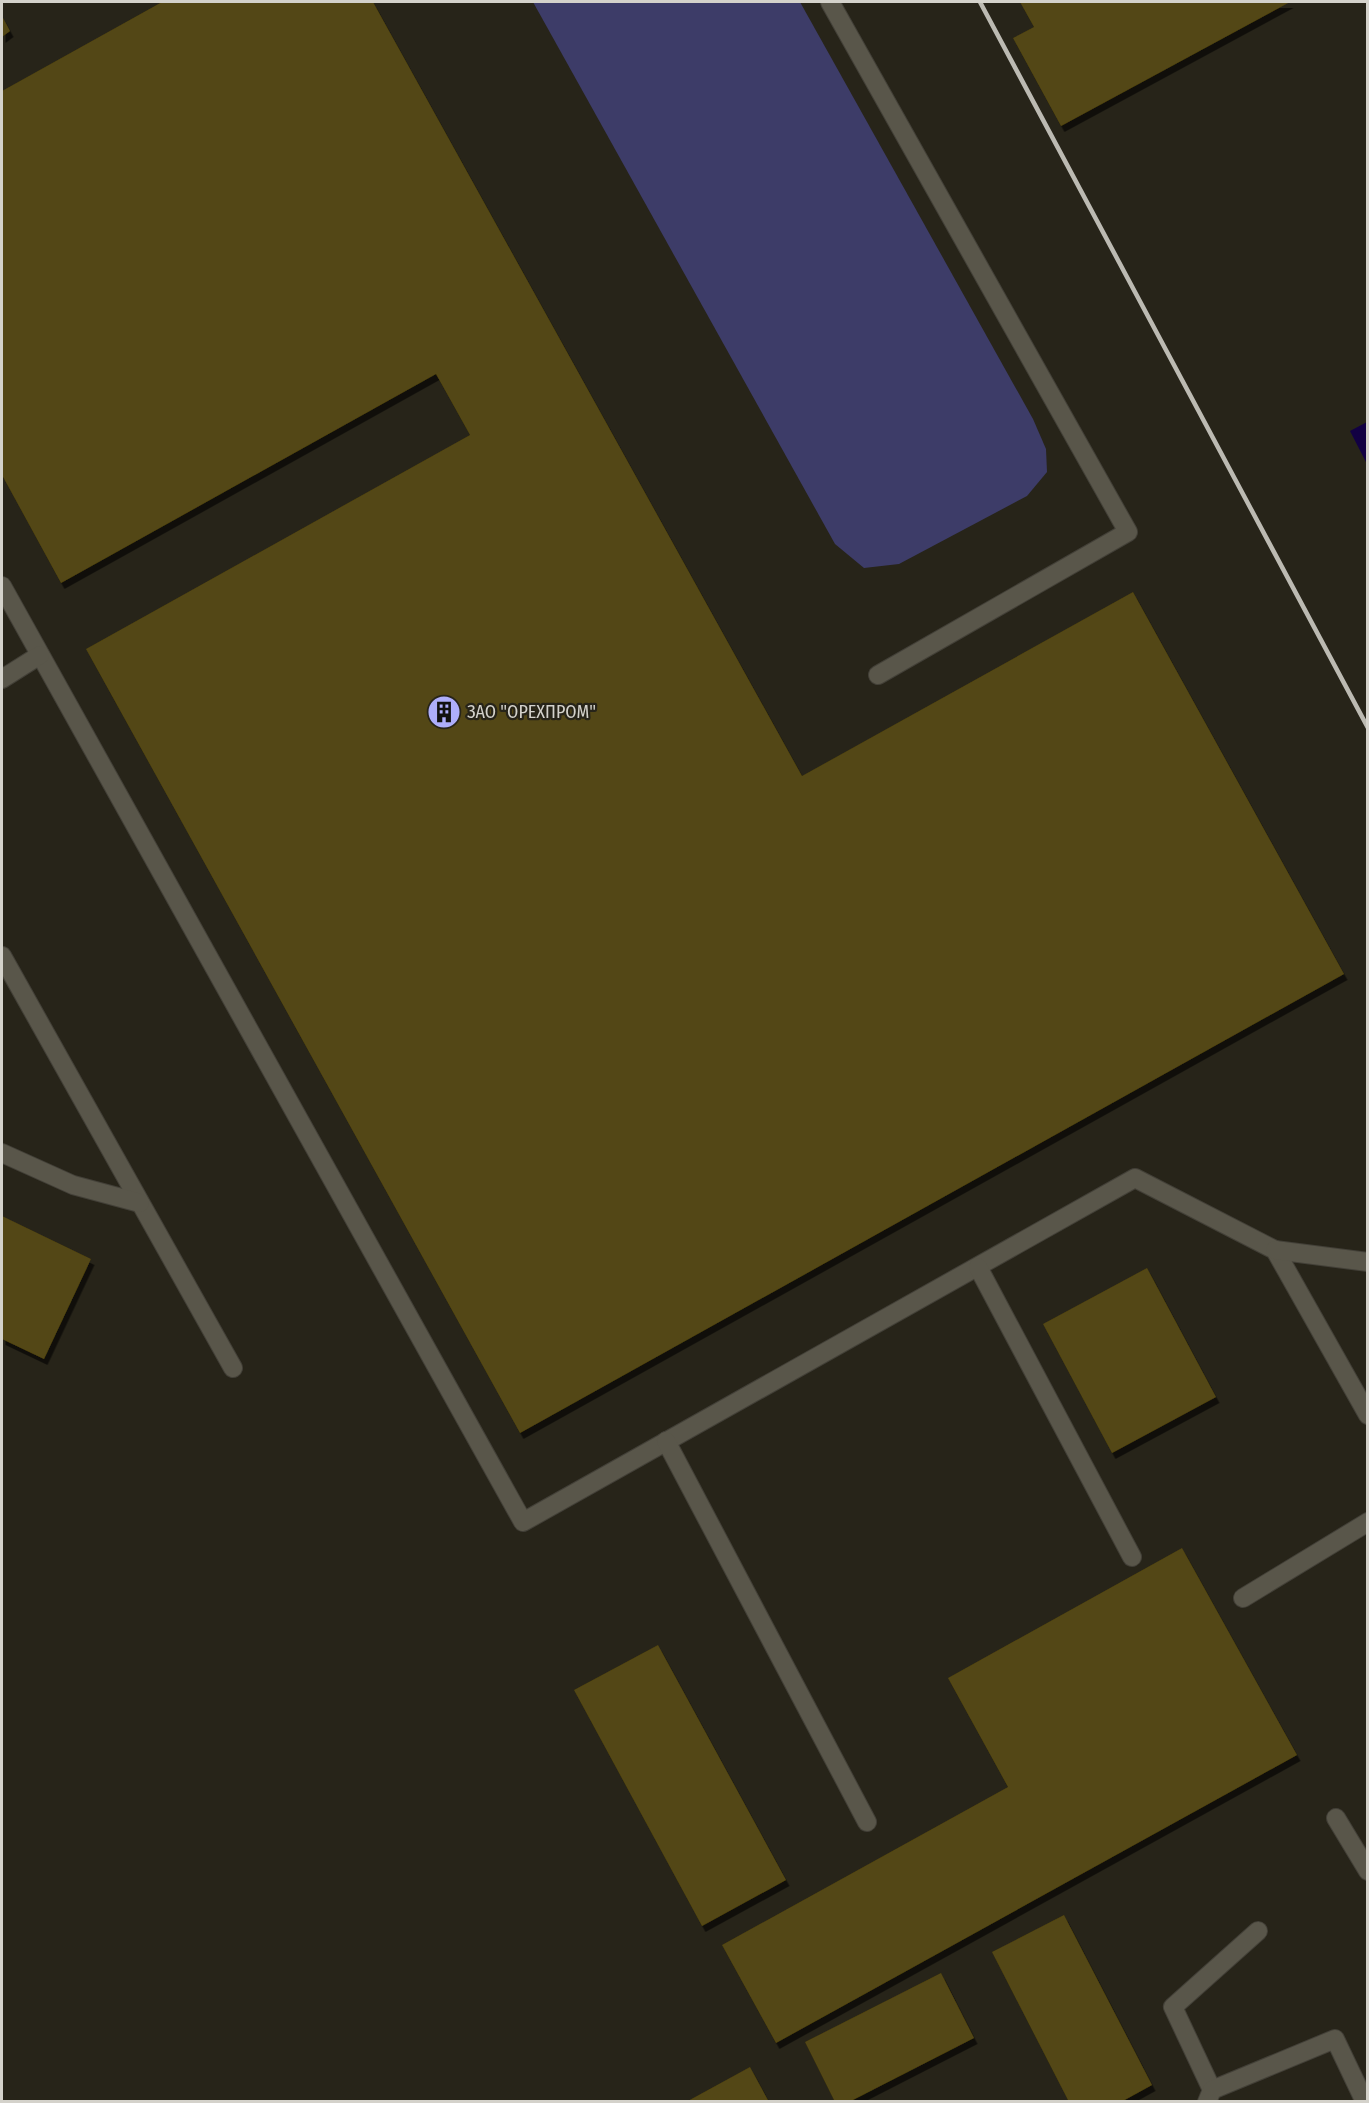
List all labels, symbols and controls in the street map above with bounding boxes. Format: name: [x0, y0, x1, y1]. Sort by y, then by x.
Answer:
building icon: ЗАО "ОРЕХПРОМ": [426, 694, 462, 730]
place label: ЗАО "ОРЕХПРОМ": [467, 701, 596, 723]

